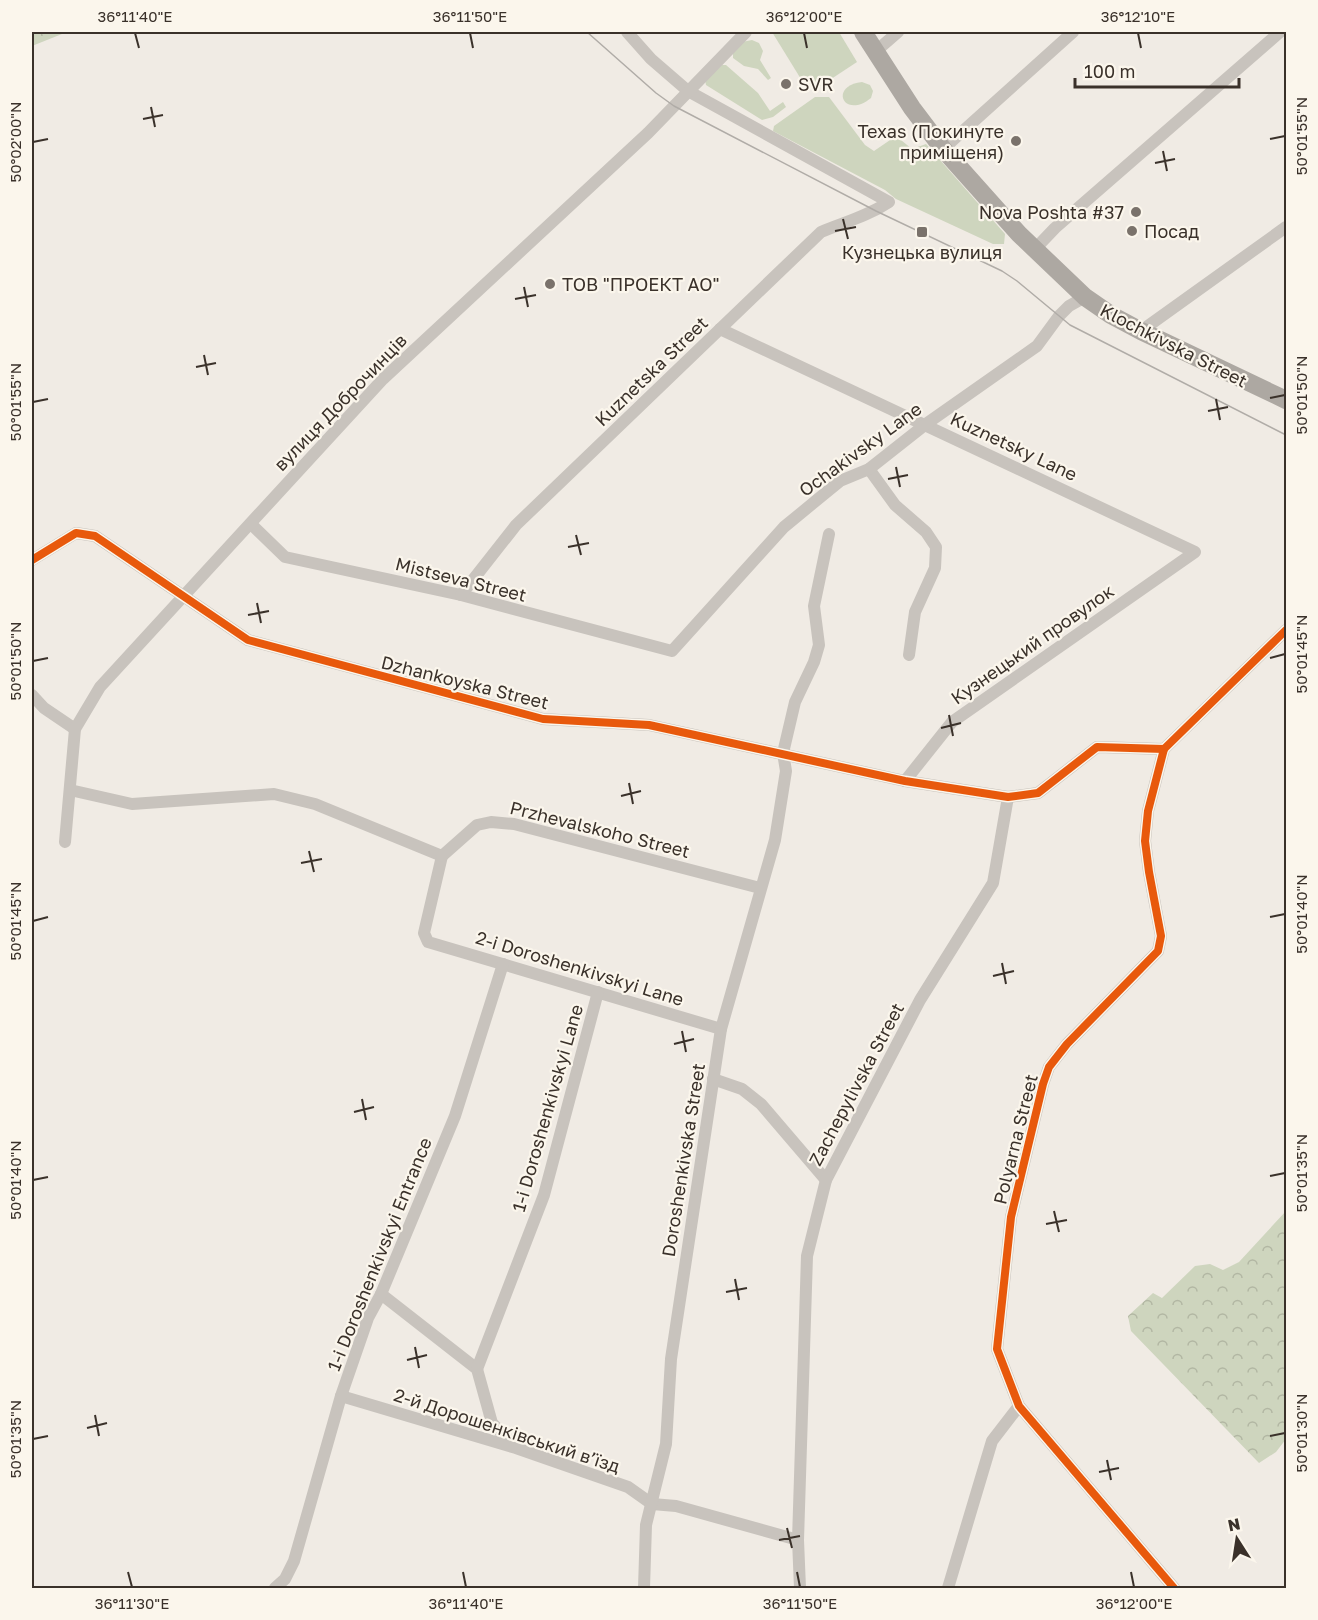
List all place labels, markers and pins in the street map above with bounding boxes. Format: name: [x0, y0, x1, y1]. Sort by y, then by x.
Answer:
place label: SVR: [798, 73, 834, 95]
marker: SVR: [779, 77, 793, 91]
place label: Texas (Покинуте приміщеня): [857, 120, 1004, 163]
marker: Texas (Покинуте приміщеня): [1009, 134, 1023, 148]
place label: Nova Poshta #37: [979, 201, 1124, 223]
marker: Nova Poshta #37: [1129, 205, 1143, 219]
place label: Посад: [1144, 220, 1199, 242]
marker: Посад: [1125, 224, 1139, 238]
marker: Кузнецька вулиця: [915, 225, 929, 239]
place label: Кузнецька вулиця: [842, 241, 1002, 263]
place label: ТОВ "ПРОЕКТ АО": [562, 273, 720, 295]
marker: ТОВ "ПРОЕКТ АО": [543, 277, 557, 291]

